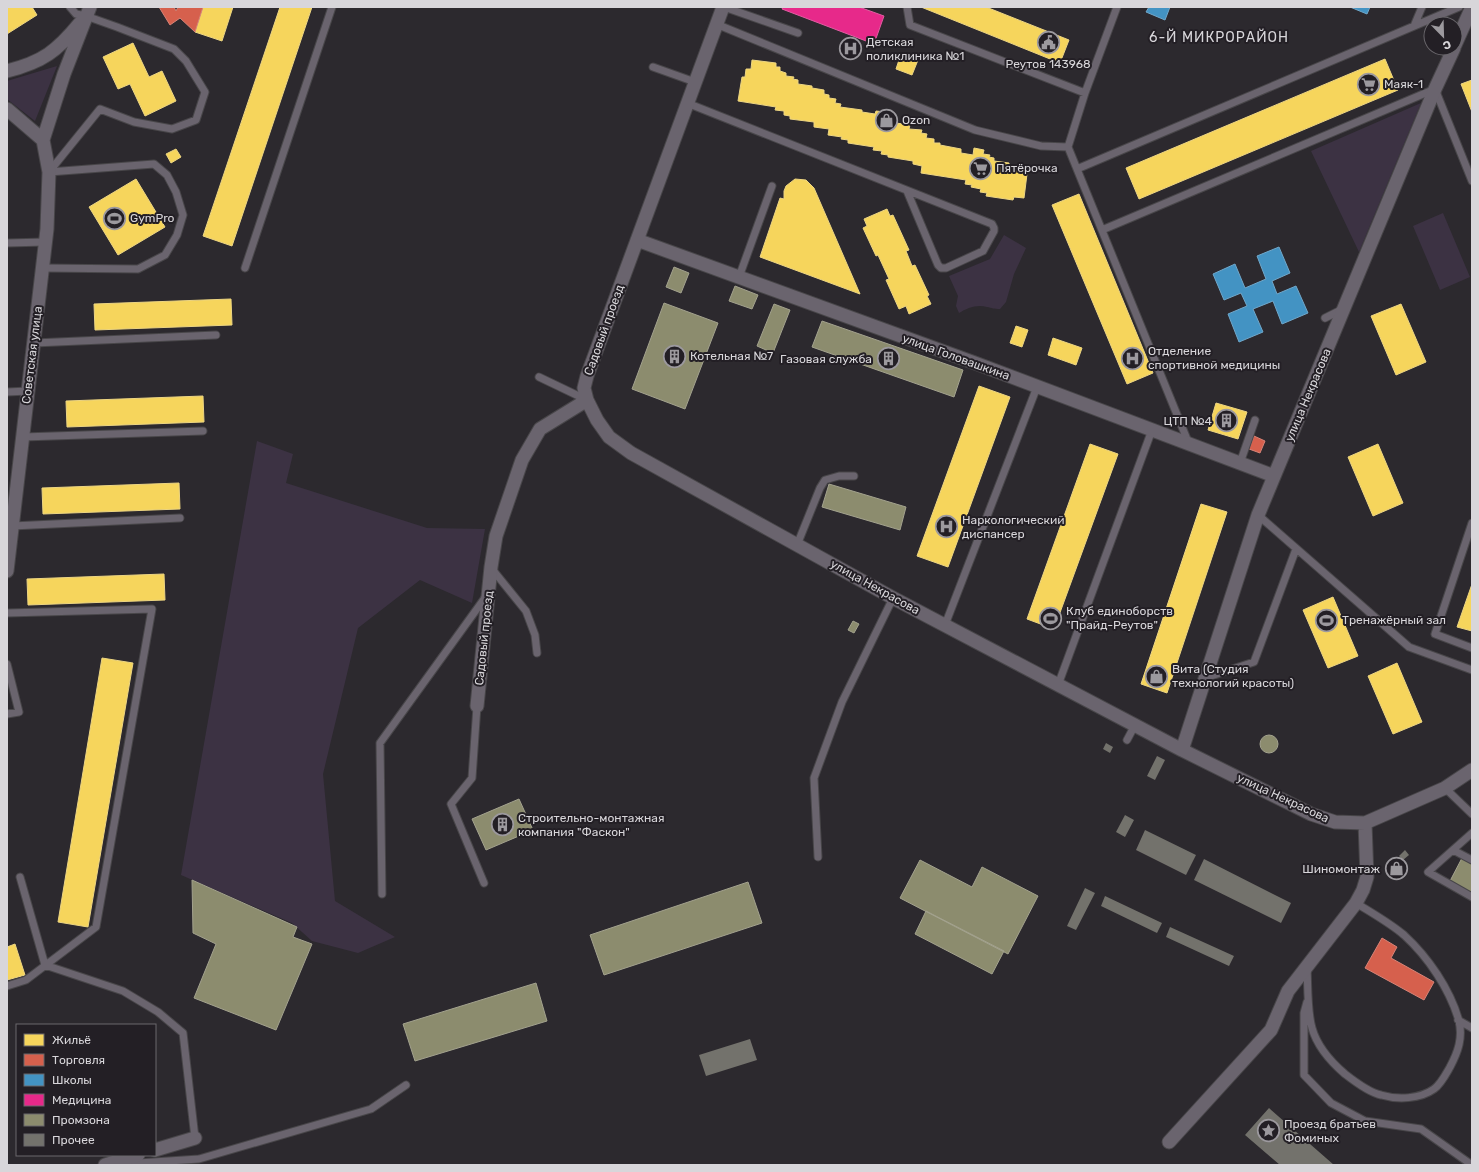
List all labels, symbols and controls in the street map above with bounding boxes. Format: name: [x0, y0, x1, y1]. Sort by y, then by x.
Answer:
north arrow: [1423, 16, 1463, 56]
district label: 6-Й МИКРОРАЙОН: [1149, 28, 1289, 46]
public building icon: Реутов 143968: [1035, 30, 1061, 56]
place label: Детская поликлиника №1: [866, 35, 964, 63]
hospital icon: Детская поликлиника №1: [838, 36, 864, 62]
text: С: [1440, 37, 1453, 52]
place label: Реутов 143968: [1005, 57, 1091, 71]
supermarket icon: Маяк-1: [1355, 71, 1381, 97]
place label: Маяк-1: [1384, 77, 1423, 91]
shop icon: Ozon: [874, 107, 900, 133]
place label: Ozon: [902, 113, 930, 127]
supermarket icon: Пятёрочка: [968, 155, 994, 181]
place label: Пятёрочка: [996, 161, 1058, 175]
sports icon: GymPro: [101, 205, 127, 231]
place label: GymPro: [130, 211, 175, 225]
street label: Садовый проезд: [581, 283, 627, 377]
street label: Советская улица: [19, 305, 45, 405]
street label: улица Головашкина: [900, 331, 1012, 383]
building icon: Котельная №7: [662, 343, 688, 369]
place label: Отделение спортивной медицины: [1148, 344, 1280, 372]
hospital icon: Отделение спортивной медицины: [1119, 345, 1145, 371]
building icon: Газовая служба: [875, 346, 901, 372]
street label: улица Некрасова: [1282, 346, 1334, 444]
place label: Котельная №7: [690, 349, 773, 363]
place label: Газовая служба: [780, 352, 872, 366]
building icon: ЦТП №4: [1214, 408, 1240, 434]
place label: ЦТП №4: [1163, 414, 1213, 428]
place label: Наркологический диспансер: [962, 513, 1065, 541]
hospital icon: Наркологический диспансер: [933, 514, 959, 540]
street label: улица Некрасова: [828, 557, 922, 617]
street label: Садовый проезд: [472, 590, 496, 686]
place label: Клуб единоборств "Прайд-Реутов": [1066, 604, 1173, 632]
sports icon: Клуб единоборств "Прайд-Реутов": [1037, 605, 1063, 631]
sports icon: Тренажёрный зал: [1313, 607, 1339, 633]
place label: Тренажёрный зал: [1342, 613, 1446, 627]
place label: Вита (Студия технологий красоты): [1172, 662, 1294, 690]
shop icon: Вита (Студия технологий красоты): [1143, 663, 1169, 689]
street label: улица Некрасова: [1235, 771, 1331, 825]
place label: Строительно-монтажная компания "Фаскон": [518, 811, 664, 839]
building icon: Строительно-монтажная компания "Фаскон": [490, 812, 516, 838]
shop icon: Шиномонтаж: [1383, 856, 1409, 882]
place label: Шиномонтаж: [1302, 862, 1380, 876]
legend: [16, 1024, 156, 1156]
text: Жильё: [52, 1033, 91, 1047]
text: Торговля: [52, 1053, 105, 1067]
text: Школы: [52, 1073, 92, 1087]
text: Медицина: [52, 1093, 111, 1107]
text: Промзона: [52, 1113, 110, 1127]
place label: Проезд братьев Фоминых: [1284, 1117, 1376, 1145]
place icon: Проезд братьев Фоминых: [1255, 1118, 1281, 1144]
text: Прочее: [52, 1133, 95, 1147]

